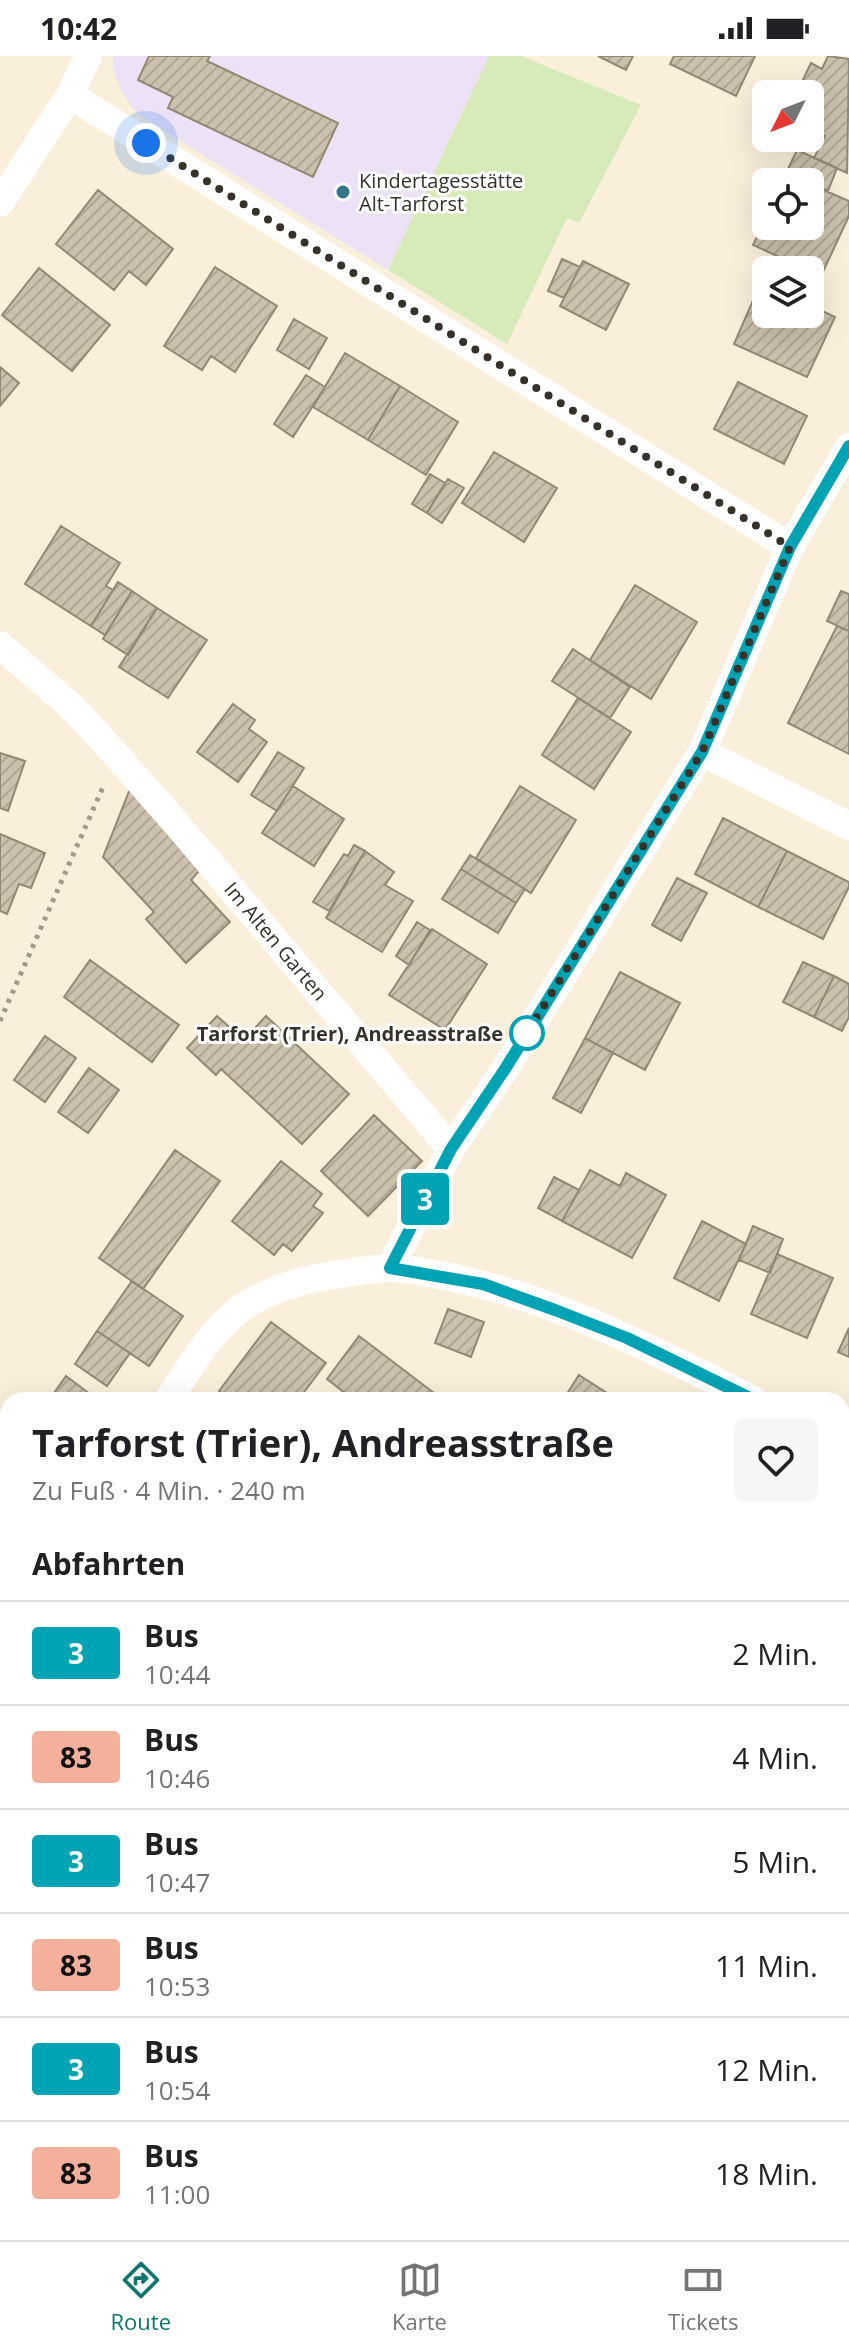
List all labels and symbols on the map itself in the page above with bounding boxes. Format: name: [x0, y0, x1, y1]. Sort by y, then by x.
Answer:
north arrow: [752, 80, 824, 152]
your location: [126, 123, 166, 163]
place label: Kindertagesstätte Alt-Tarforst: [359, 167, 523, 217]
marker: Kindertagesstätte Alt-Tarforst: [334, 183, 352, 201]
street label: Im Alten Garten: [218, 876, 334, 1006]
marker: Tarforst (Trier), Andreasstraße: [510, 1016, 544, 1050]
place label: Tarforst (Trier), Andreasstraße: [197, 1020, 503, 1047]
line badge: 3: [399, 1173, 451, 1225]

